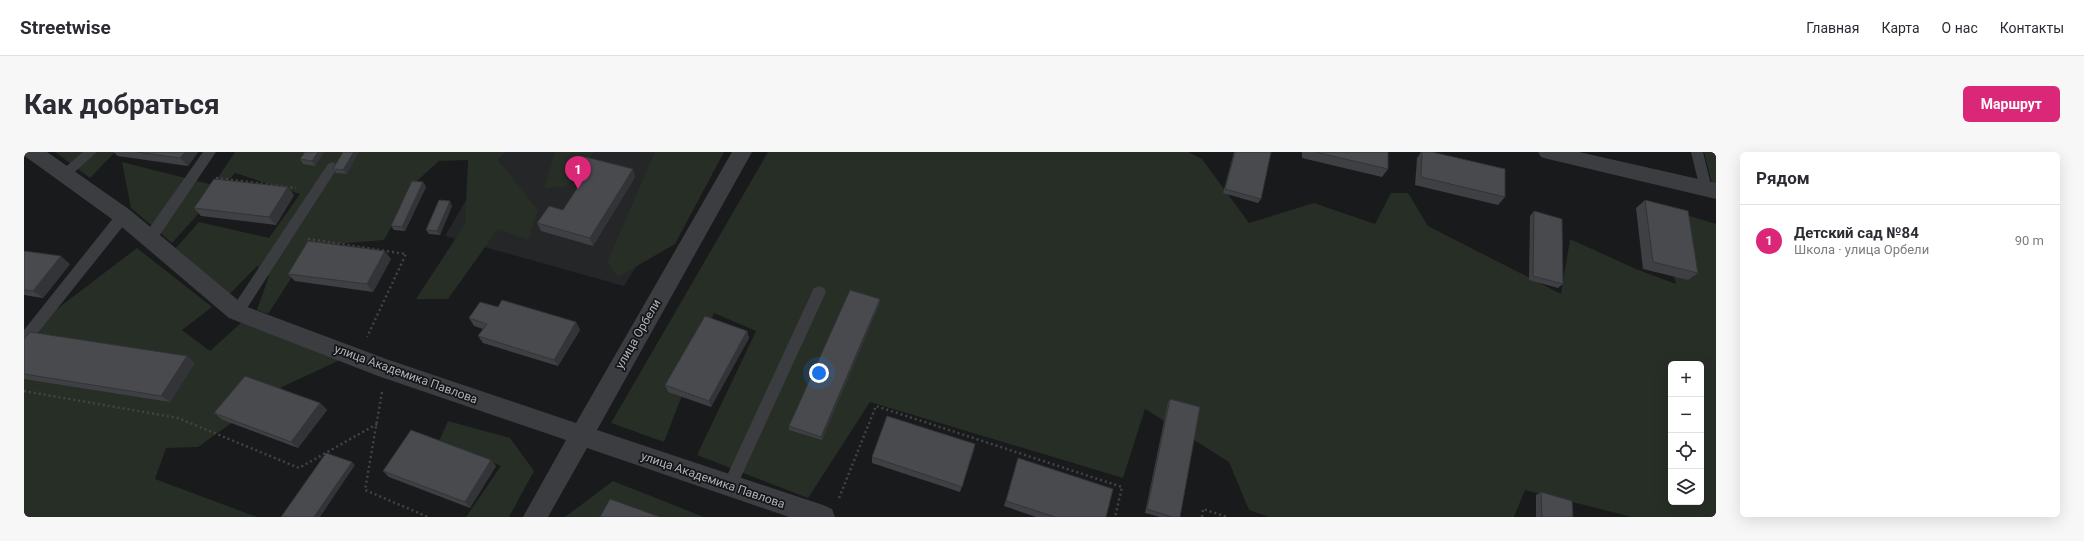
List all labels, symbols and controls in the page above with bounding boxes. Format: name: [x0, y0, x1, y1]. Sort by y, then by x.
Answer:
text: Streetwise: [20, 16, 111, 39]
text: Главная: [1806, 20, 1859, 36]
text: Карта: [1881, 20, 1920, 36]
text: О нас: [1942, 20, 1978, 36]
text: Контакты: [2000, 20, 2064, 36]
button: Маршрут: [1963, 86, 2060, 122]
text: Как добраться: [24, 88, 220, 121]
pin: 1: [565, 156, 591, 189]
text: Рядом: [1756, 168, 1810, 188]
text: Детский сад №84: [1794, 224, 1919, 242]
text: 1: [1765, 233, 1773, 248]
text: 90 m: [2015, 233, 2044, 248]
text: Школа · улица Орбели: [1794, 242, 1929, 257]
street label: улица Орбели: [612, 297, 664, 371]
street label: улица Академика Павлова: [333, 342, 479, 406]
map controls: [1668, 361, 1704, 505]
button: +: [1668, 361, 1704, 397]
your location: [809, 363, 829, 383]
button: −: [1668, 397, 1704, 433]
button: locate: [1668, 433, 1704, 469]
street label: улица Академика Павлова: [639, 449, 787, 511]
button: layers: [1668, 469, 1704, 505]

